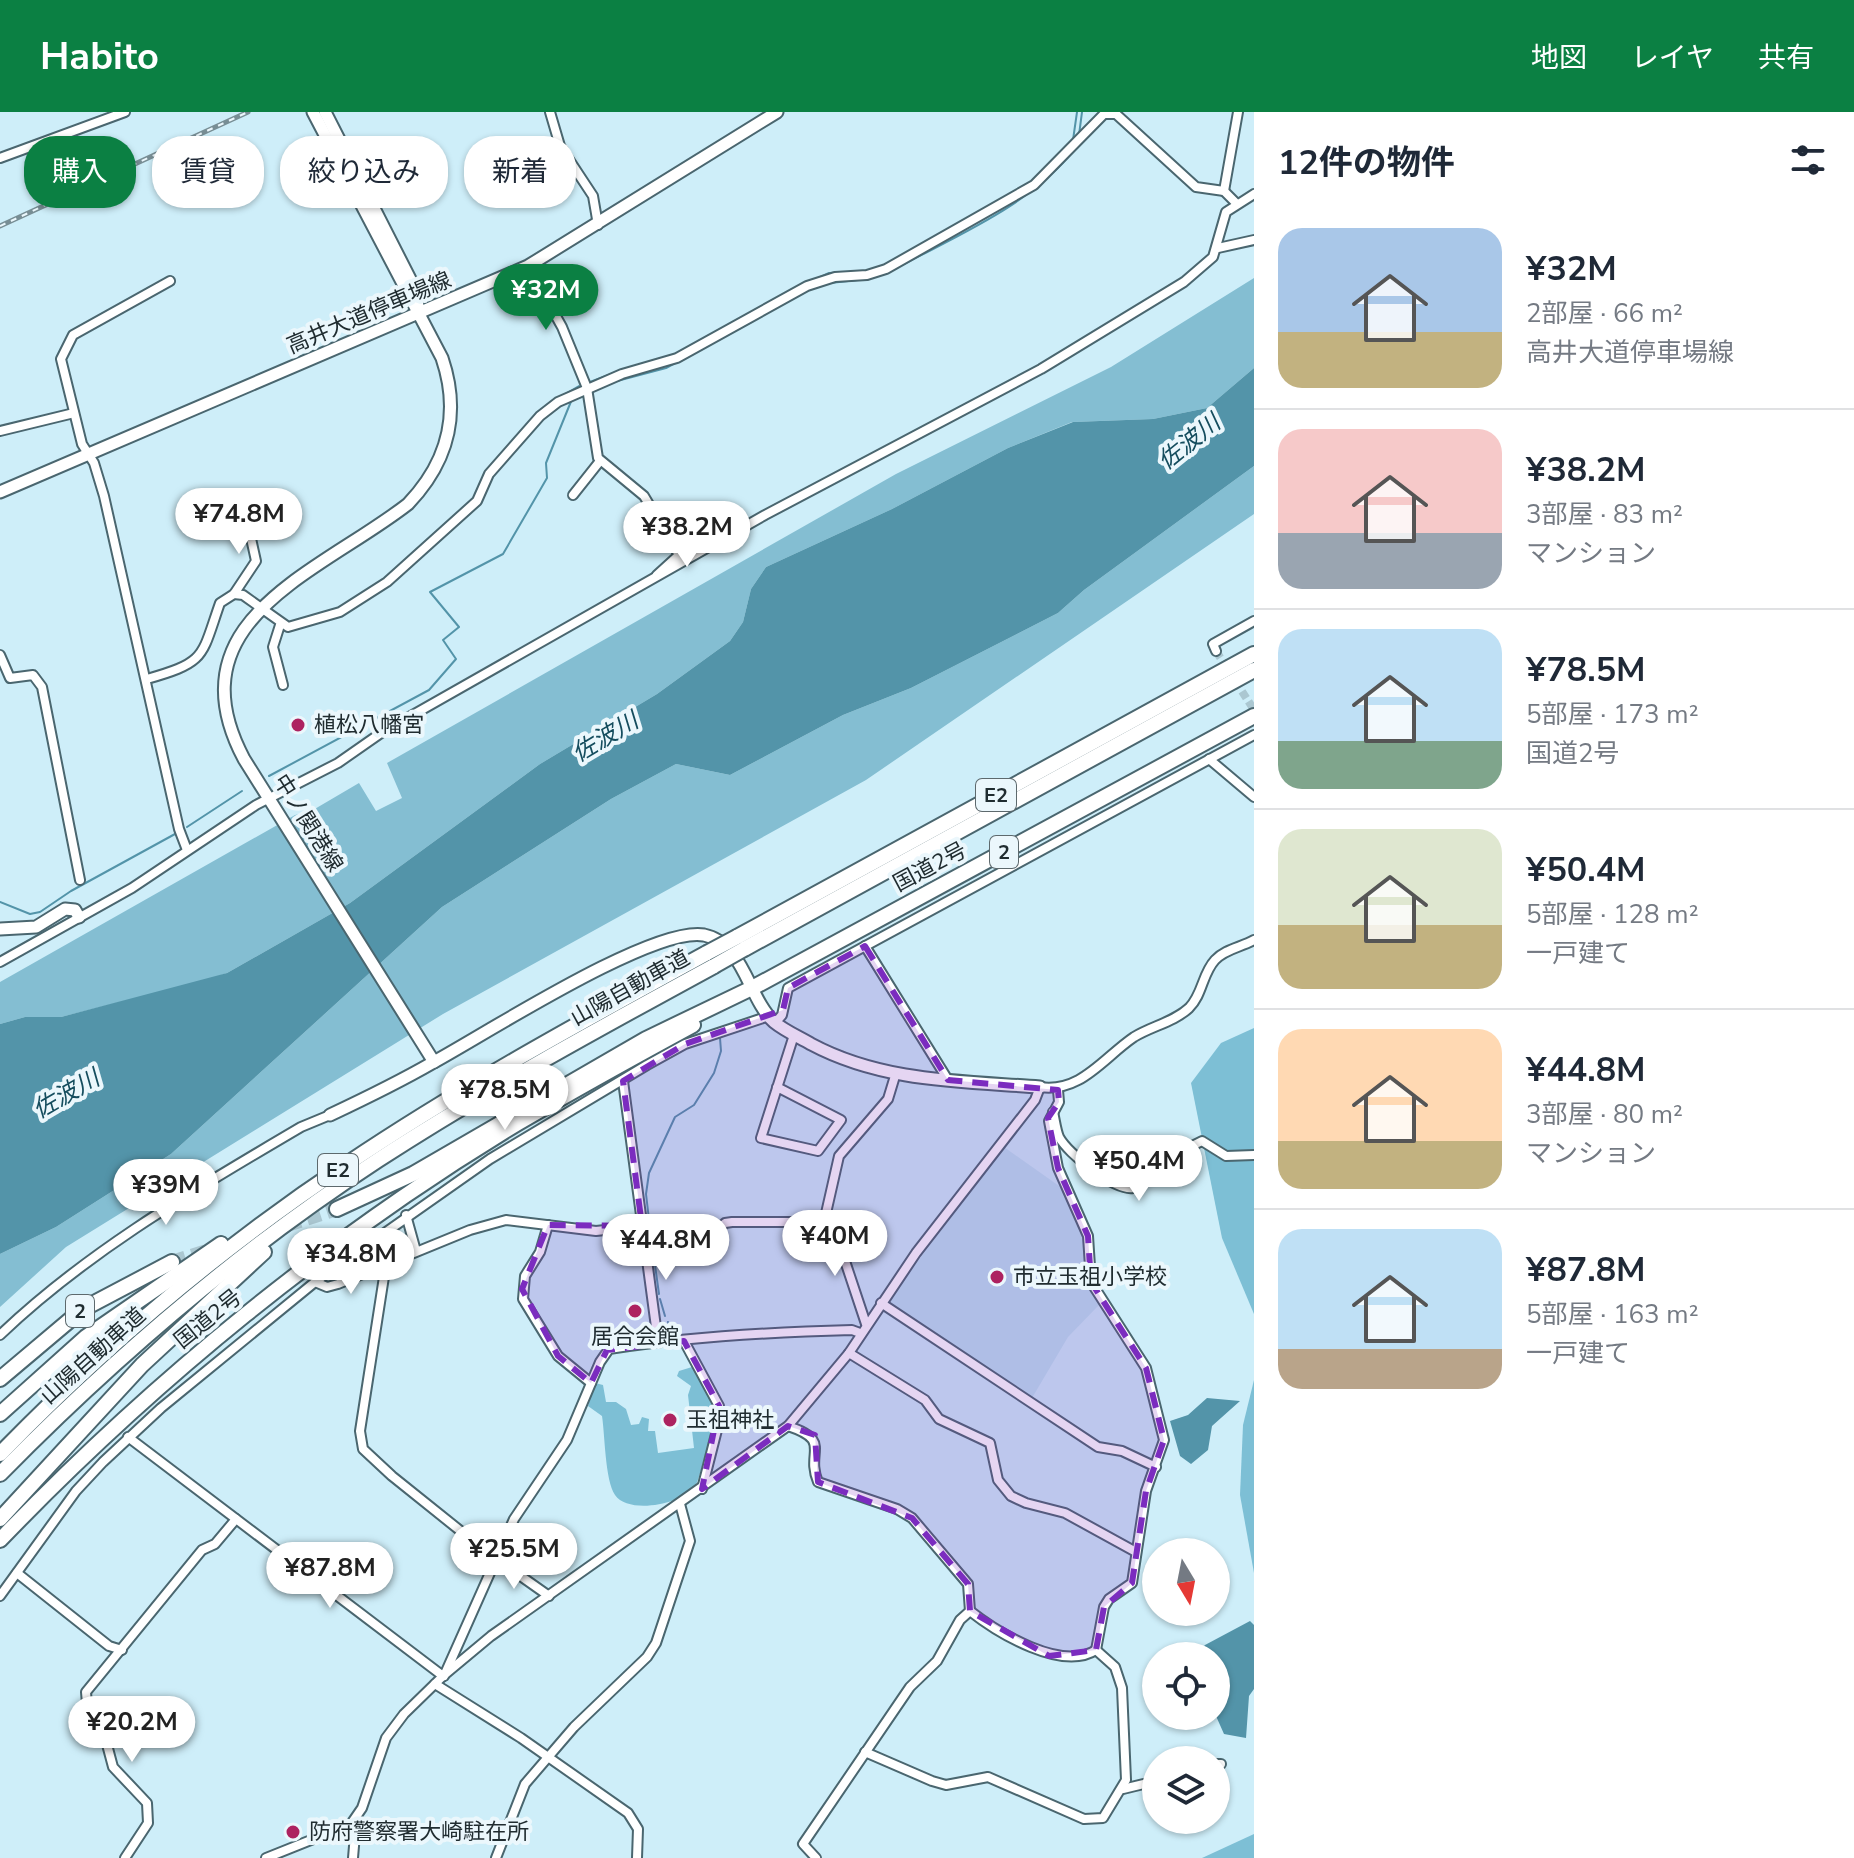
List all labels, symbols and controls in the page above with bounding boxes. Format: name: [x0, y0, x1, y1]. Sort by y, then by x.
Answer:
text: Habito: [40, 31, 159, 82]
text: 地図: [1531, 39, 1587, 77]
text: レイヤ: [1631, 39, 1714, 77]
text: 共有: [1758, 39, 1814, 77]
chip: 購入: [24, 136, 136, 208]
chip: 賃貸: [152, 136, 264, 208]
chip: 絞り込み: [280, 136, 448, 208]
chip: 新着: [464, 136, 576, 208]
icon: filters: [1786, 138, 1830, 182]
text: 12件の物件: [1278, 140, 1455, 186]
text: ¥32M: [1526, 246, 1617, 292]
icon: home: [1342, 260, 1438, 356]
pin: ¥32M: [499, 264, 593, 332]
street label: 高井大道停車場線: [282, 265, 456, 361]
text: ¥32M: [511, 272, 581, 307]
text: 2部屋 · 66 m²: [1526, 296, 1683, 331]
text: 高井大道停車場線: [1526, 335, 1734, 370]
water label: 佐波川: [1151, 405, 1229, 477]
text: ¥38.2M: [1526, 447, 1646, 493]
icon: home: [1342, 461, 1438, 557]
pin: ¥74.8M: [174, 488, 304, 556]
text: ¥74.8M: [193, 496, 285, 531]
text: 3部屋 · 83 m²: [1526, 497, 1683, 532]
pin: ¥38.2M: [622, 501, 752, 569]
text: ¥38.2M: [641, 509, 733, 544]
text: マンション: [1526, 536, 1656, 571]
text: ¥78.5M: [1526, 647, 1646, 693]
icon: home: [1342, 661, 1438, 757]
text: 5部屋 · 173 m²: [1526, 697, 1699, 732]
water label: 佐波川: [566, 703, 647, 769]
place label: 植松八幡宮: [314, 710, 424, 740]
marker: 植松八幡宮: [289, 716, 307, 734]
text: 国道2号: [1526, 736, 1620, 771]
street label: 中ノ関港線: [266, 768, 350, 878]
road number: E2: [976, 779, 1016, 811]
street label: 国道2号: [888, 835, 972, 899]
road number: 2: [990, 836, 1018, 868]
text: ¥50.4M: [1526, 847, 1646, 893]
icon: home: [1342, 861, 1438, 957]
text: 5部屋 · 128 m²: [1526, 897, 1699, 932]
text: 一戸建て: [1526, 936, 1630, 971]
street label: 山陽自動車道: [565, 943, 695, 1033]
text: ¥44.8M: [1526, 1047, 1646, 1093]
water label: 佐波川: [27, 1061, 108, 1126]
icon: home: [1342, 1061, 1438, 1157]
pin: ¥78.5M: [440, 1064, 570, 1132]
text: ¥78.5M: [459, 1072, 551, 1107]
text: 3部屋 · 80 m²: [1526, 1097, 1683, 1132]
pin: ¥50.4M: [1074, 1135, 1204, 1203]
text: マンション: [1526, 1136, 1656, 1171]
text: ¥50.4M: [1093, 1143, 1185, 1178]
road number: E2: [318, 1154, 358, 1186]
pin: ¥39M: [119, 1159, 213, 1227]
text: ¥39M: [131, 1167, 201, 1202]
pin: ¥40M: [788, 1210, 882, 1278]
pin: ¥44.8M: [601, 1214, 731, 1282]
text: ¥40M: [800, 1218, 870, 1253]
text: ¥44.8M: [620, 1222, 712, 1257]
pin: ¥34.8M: [286, 1228, 416, 1296]
text: ¥34.8M: [305, 1236, 397, 1271]
text: ¥87.8M: [1526, 1247, 1646, 1293]
icon: home: [1342, 1261, 1438, 1357]
place label: 市立玉祖小学校: [1013, 1262, 1167, 1292]
marker: 市立玉祖小学校: [988, 1268, 1006, 1286]
street label: 国道2号: [168, 1282, 248, 1356]
road number: 2: [66, 1295, 94, 1327]
text: 5部屋 · 163 m²: [1526, 1297, 1699, 1332]
street label: 山陽自動車道: [34, 1301, 152, 1411]
marker: 居合会館: [626, 1302, 644, 1320]
place label: 居合会館: [591, 1322, 679, 1352]
text: 一戸建て: [1526, 1336, 1630, 1371]
place label: 玉祖神社: [686, 1405, 774, 1435]
marker: 玉祖神社: [661, 1411, 679, 1429]
pin: ¥25.5M: [449, 1523, 579, 1591]
text: ¥25.5M: [468, 1531, 560, 1566]
north arrow: [1142, 1538, 1230, 1626]
map controls: [1142, 1538, 1230, 1834]
pin: ¥87.8M: [265, 1542, 395, 1610]
text: ¥87.8M: [284, 1550, 376, 1585]
button: locate: [1142, 1642, 1230, 1730]
pin: ¥20.2M: [67, 1696, 197, 1764]
text: ¥20.2M: [86, 1704, 178, 1739]
button: layers: [1142, 1746, 1230, 1834]
place label: 防府警察署大崎駐在所: [309, 1817, 529, 1847]
marker: 防府警察署大崎駐在所: [284, 1823, 302, 1841]

